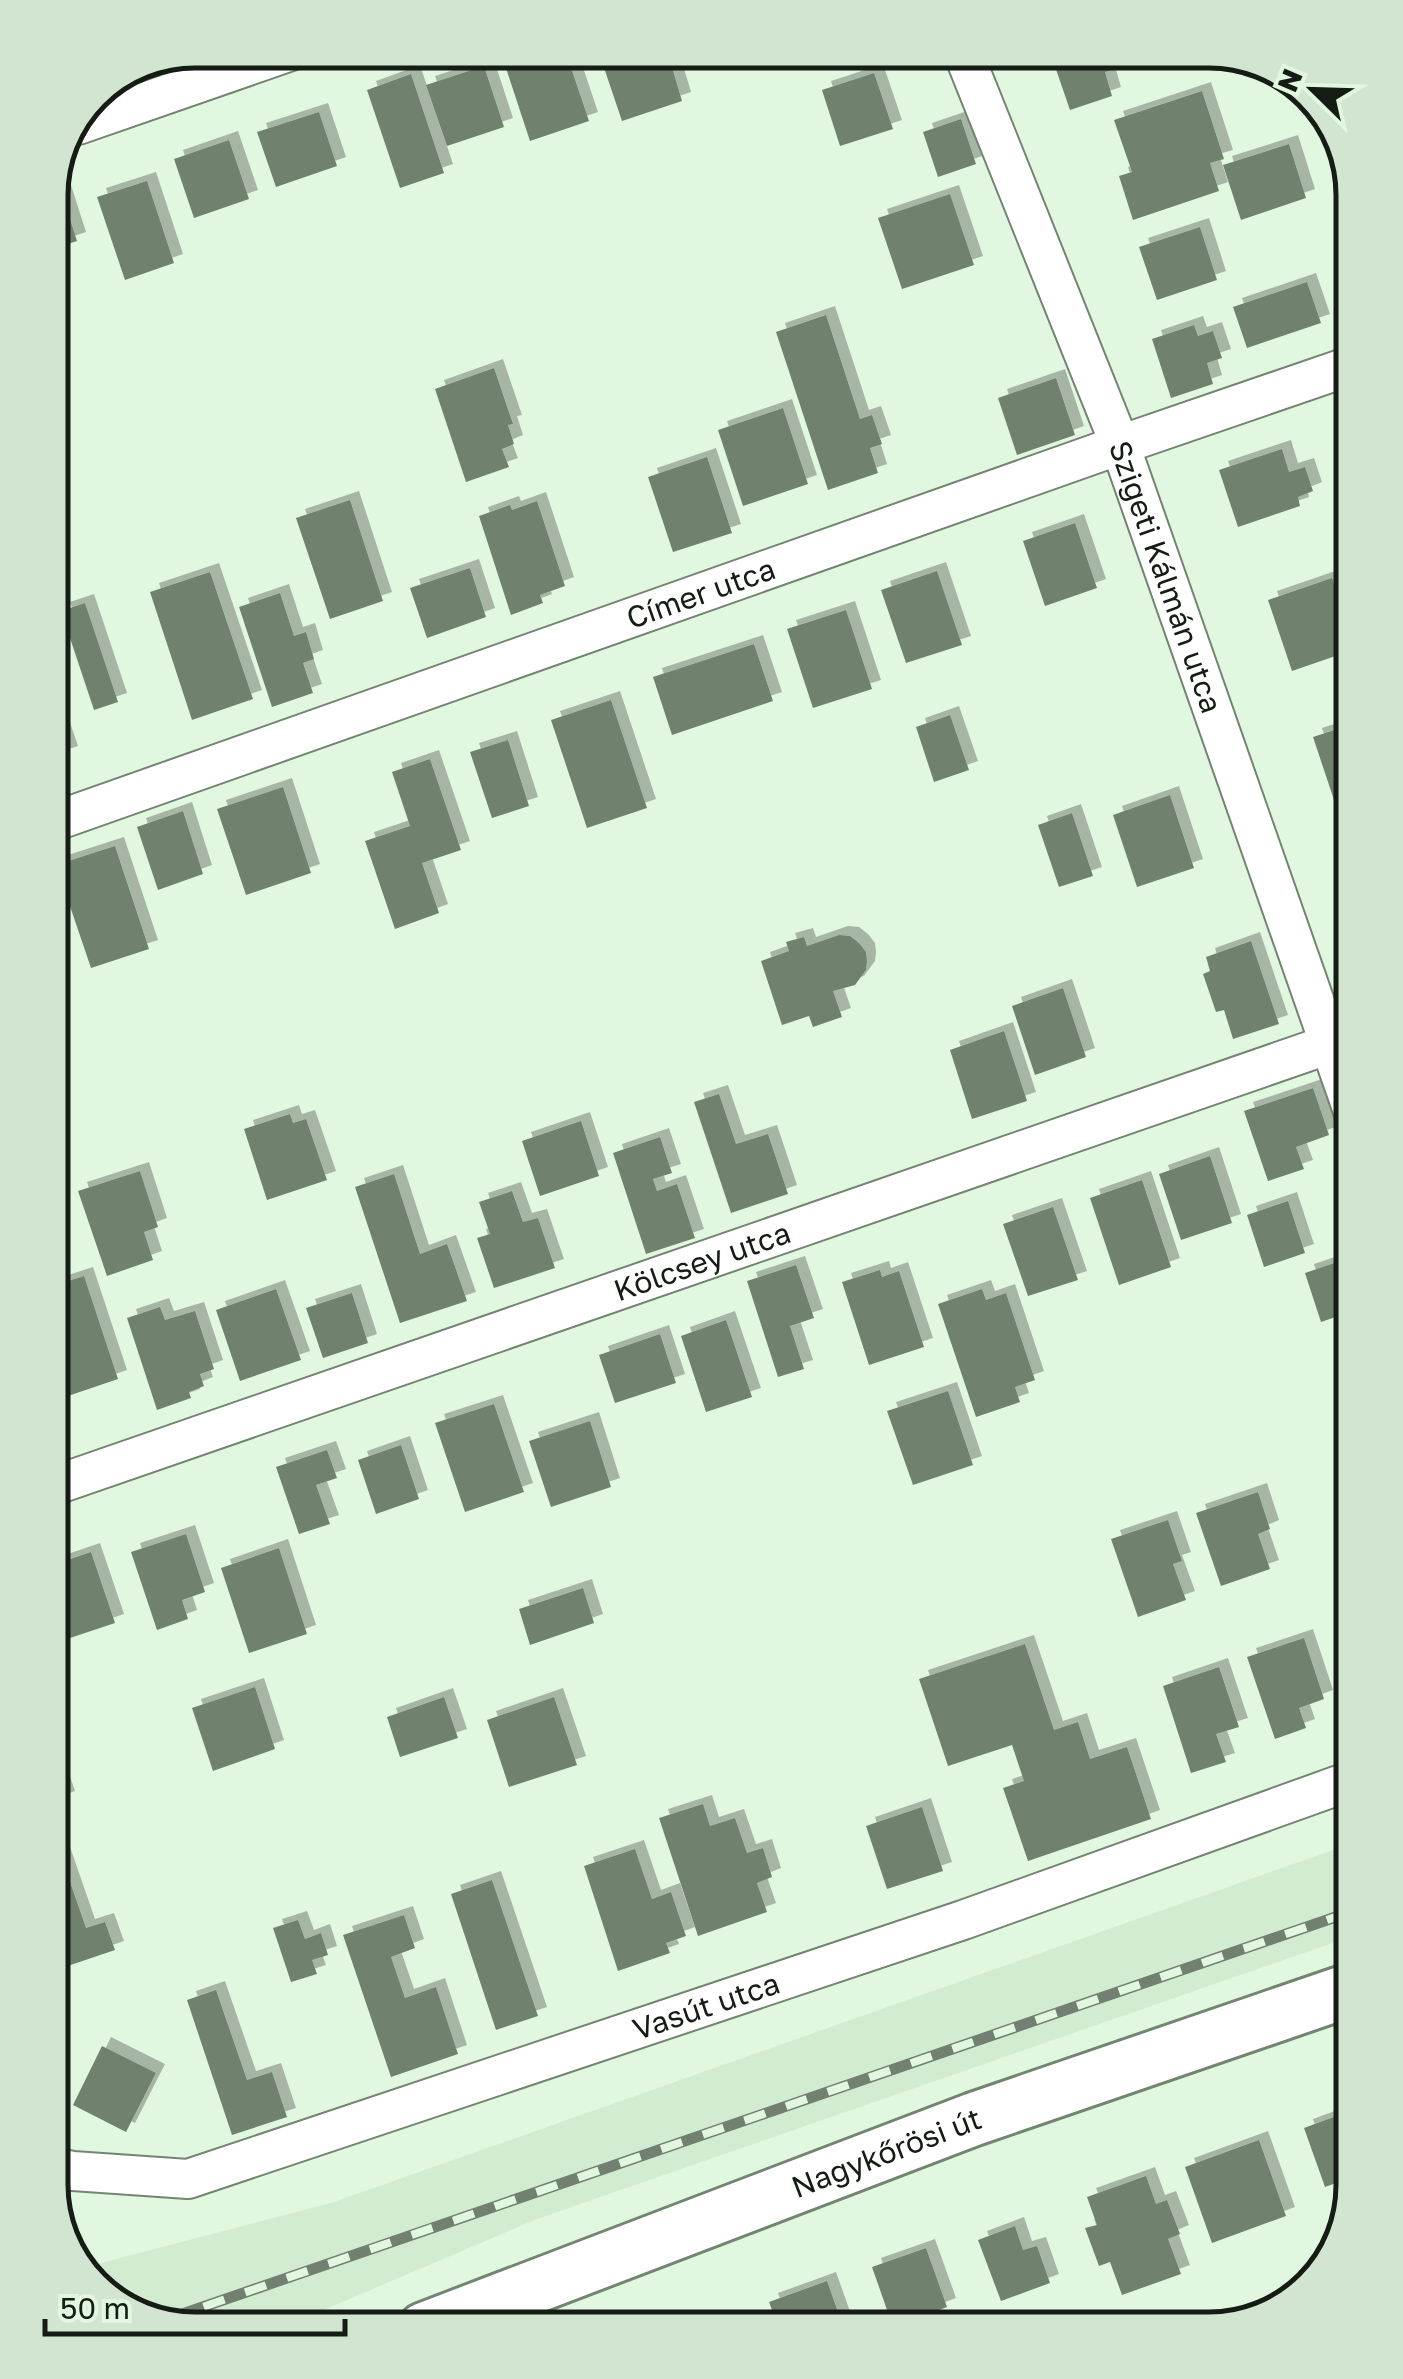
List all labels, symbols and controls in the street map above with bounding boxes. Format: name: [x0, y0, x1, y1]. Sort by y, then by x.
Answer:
north arrow: [1263, 40, 1363, 140]
text: N: [1270, 64, 1309, 96]
street label: Szigeti Kálmán utca: [1102, 436, 1230, 717]
street label: Címer utca: [621, 550, 780, 636]
street label: Kölcsey utca: [609, 1214, 795, 1308]
street label: Vasút utca: [628, 1965, 784, 2047]
street label: Nagykőrösi út: [786, 2100, 986, 2205]
scale bar: [45, 2274, 345, 2336]
text: 50 m: [60, 2290, 130, 2326]

